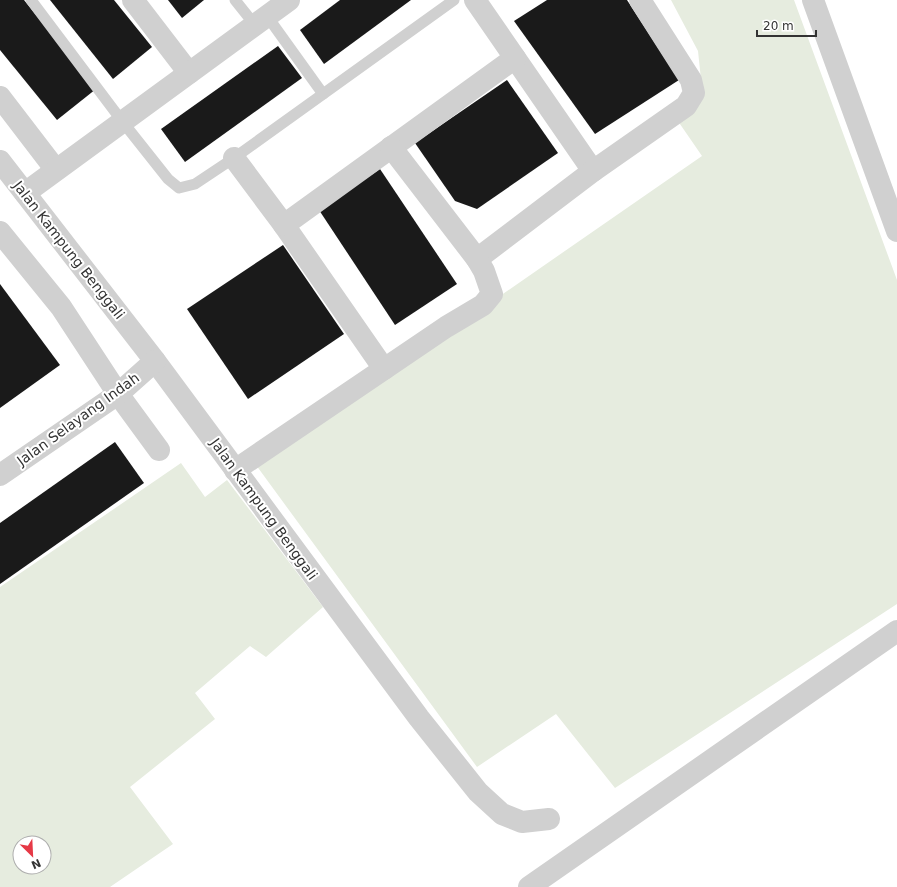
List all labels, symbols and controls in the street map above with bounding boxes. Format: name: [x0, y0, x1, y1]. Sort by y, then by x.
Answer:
scale bar: [757, 12, 816, 38]
text: 20 m: [763, 19, 794, 33]
street label: Jalan Kampung Benggali: [9, 177, 128, 322]
street label: Jalan Selayang Indah: [13, 369, 142, 469]
street label: Jalan Kampung Benggali: [207, 434, 321, 583]
north arrow: [12, 835, 52, 875]
text: N: [29, 856, 43, 871]

